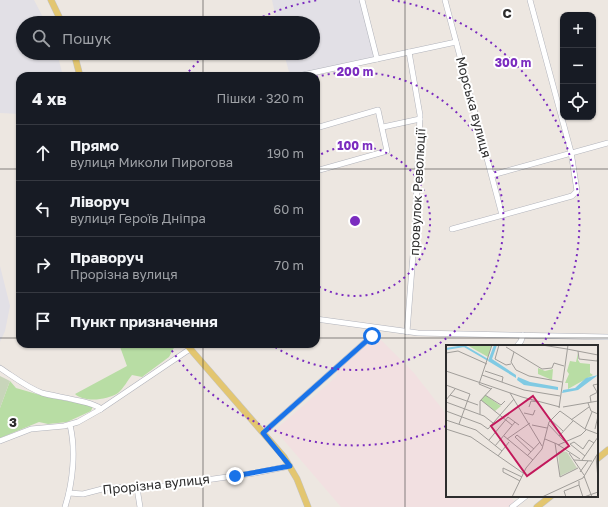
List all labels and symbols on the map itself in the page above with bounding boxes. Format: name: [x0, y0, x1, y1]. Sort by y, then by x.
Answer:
text: C: [502, 5, 512, 21]
street label: Морська вулиця: [453, 55, 495, 159]
text: 300 m: [495, 55, 531, 70]
text: 200 m: [337, 64, 373, 79]
street label: провулок Революції: [406, 127, 428, 256]
text: 100 m: [337, 138, 373, 153]
centre of rings: [348, 214, 362, 228]
route start: [363, 327, 381, 345]
inset map: [446, 345, 598, 497]
text: 3: [9, 414, 17, 430]
route end: [226, 467, 244, 485]
street label: Прорізна вулиця: [102, 470, 210, 498]

